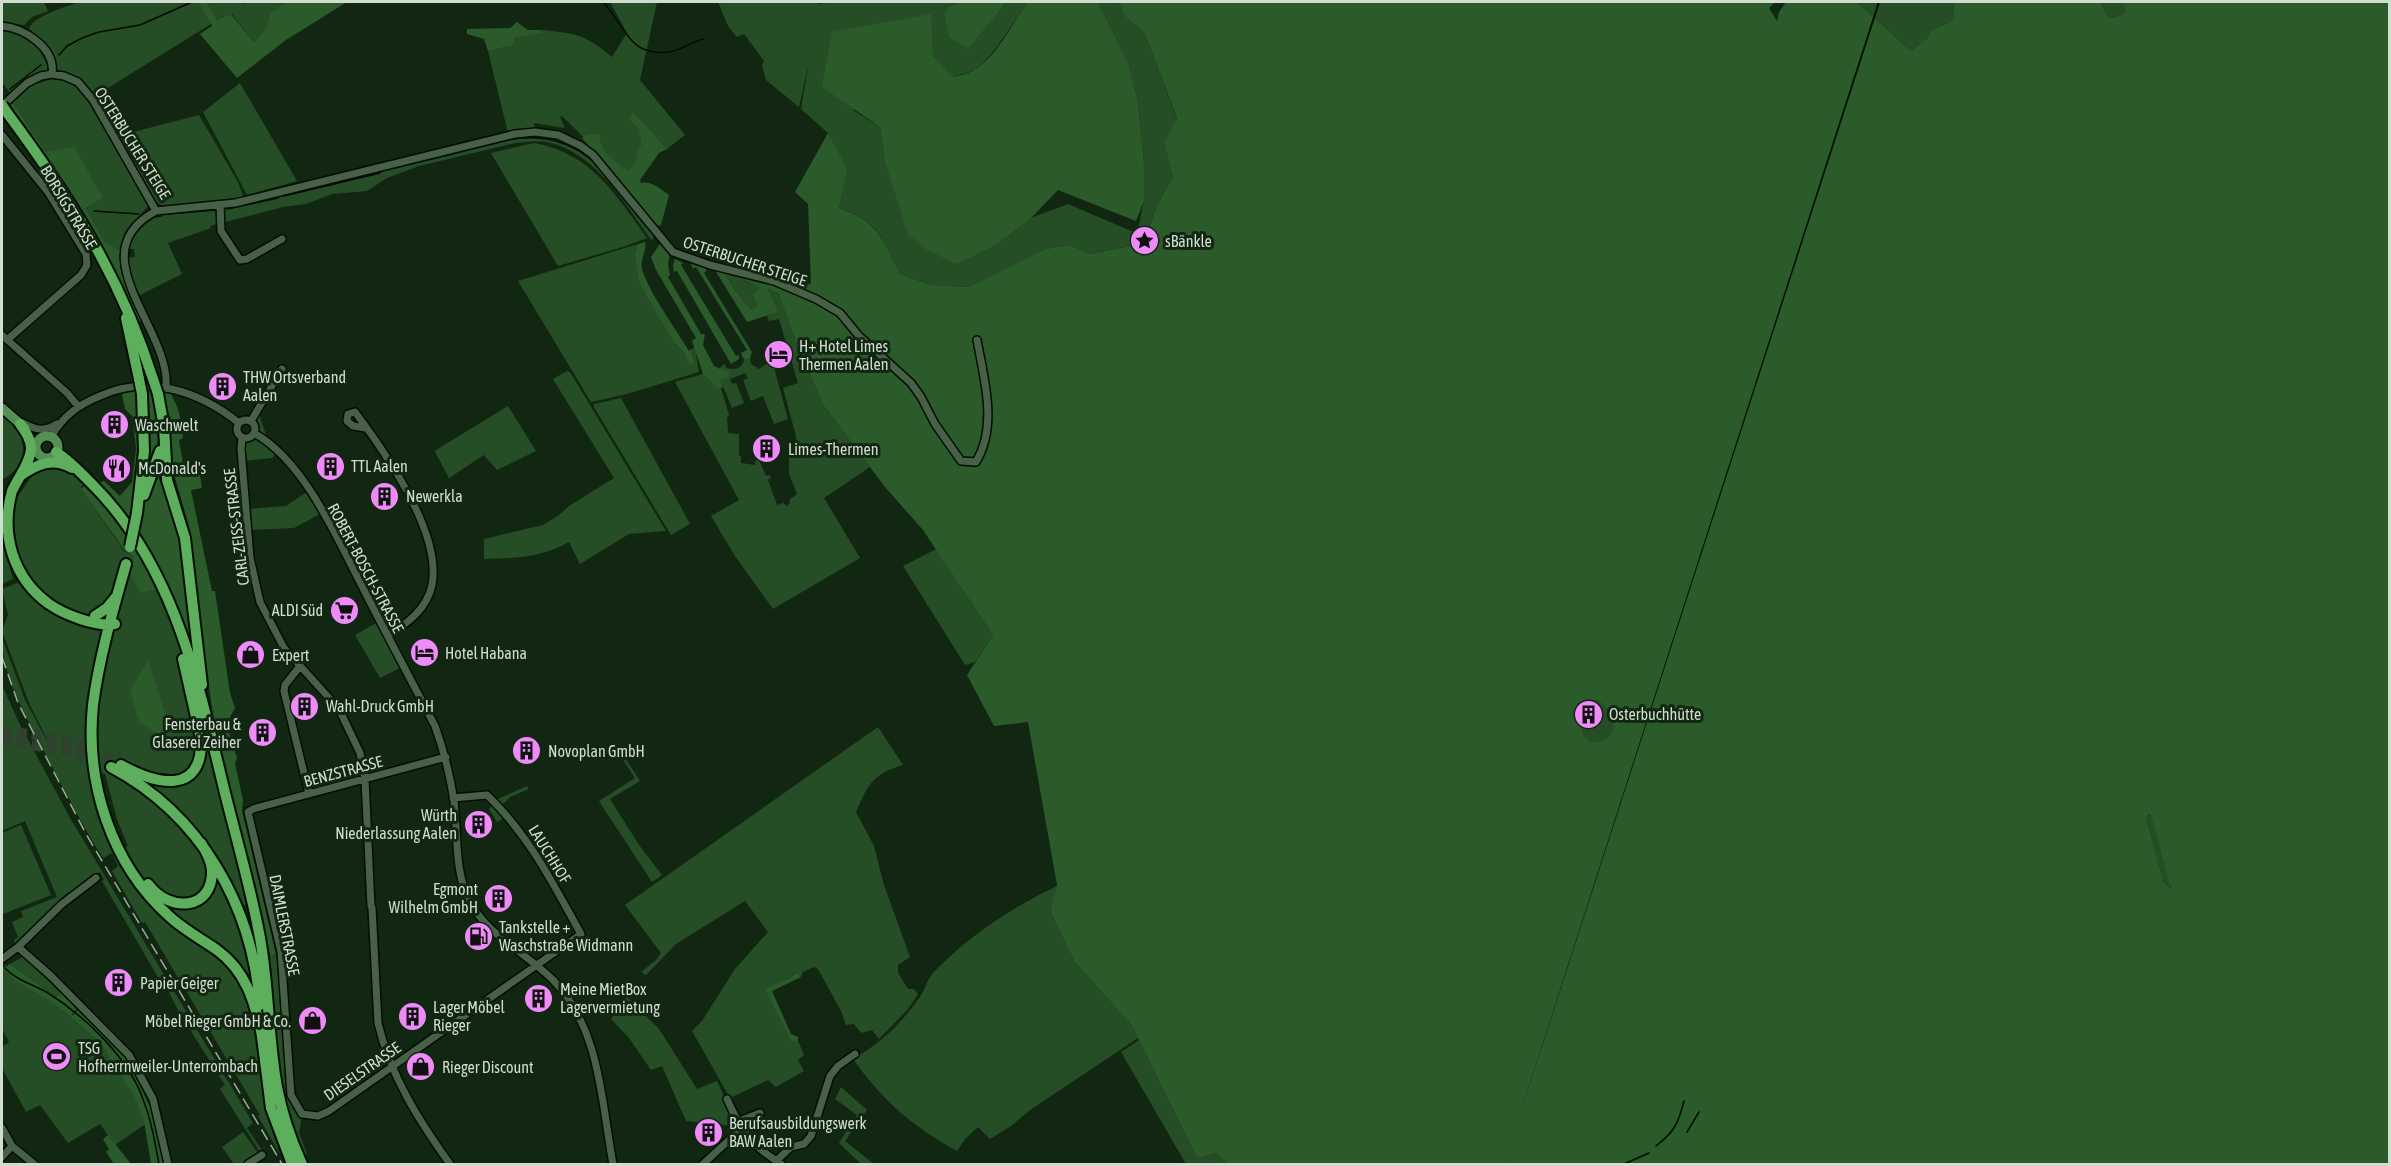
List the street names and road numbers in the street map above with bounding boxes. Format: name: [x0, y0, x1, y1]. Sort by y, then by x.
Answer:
street label: OSTERBUCHER STEIGE: [91, 84, 175, 202]
street label: BORSIGSTRASSE: [37, 162, 101, 252]
street label: OSTERBUCHER STEIGE: [681, 233, 809, 289]
street label: CARL-ZEISS-STRASSE: [220, 467, 252, 587]
street label: ROBERT-BOSCH-STRASSE: [324, 500, 408, 636]
street label: BENZSTRASSE: [302, 752, 385, 790]
street label: LAUCHHOF: [525, 822, 575, 887]
street label: DAIMLERSTRASSE: [266, 873, 304, 977]
street label: DIESELSTRASSE: [320, 1038, 404, 1104]

